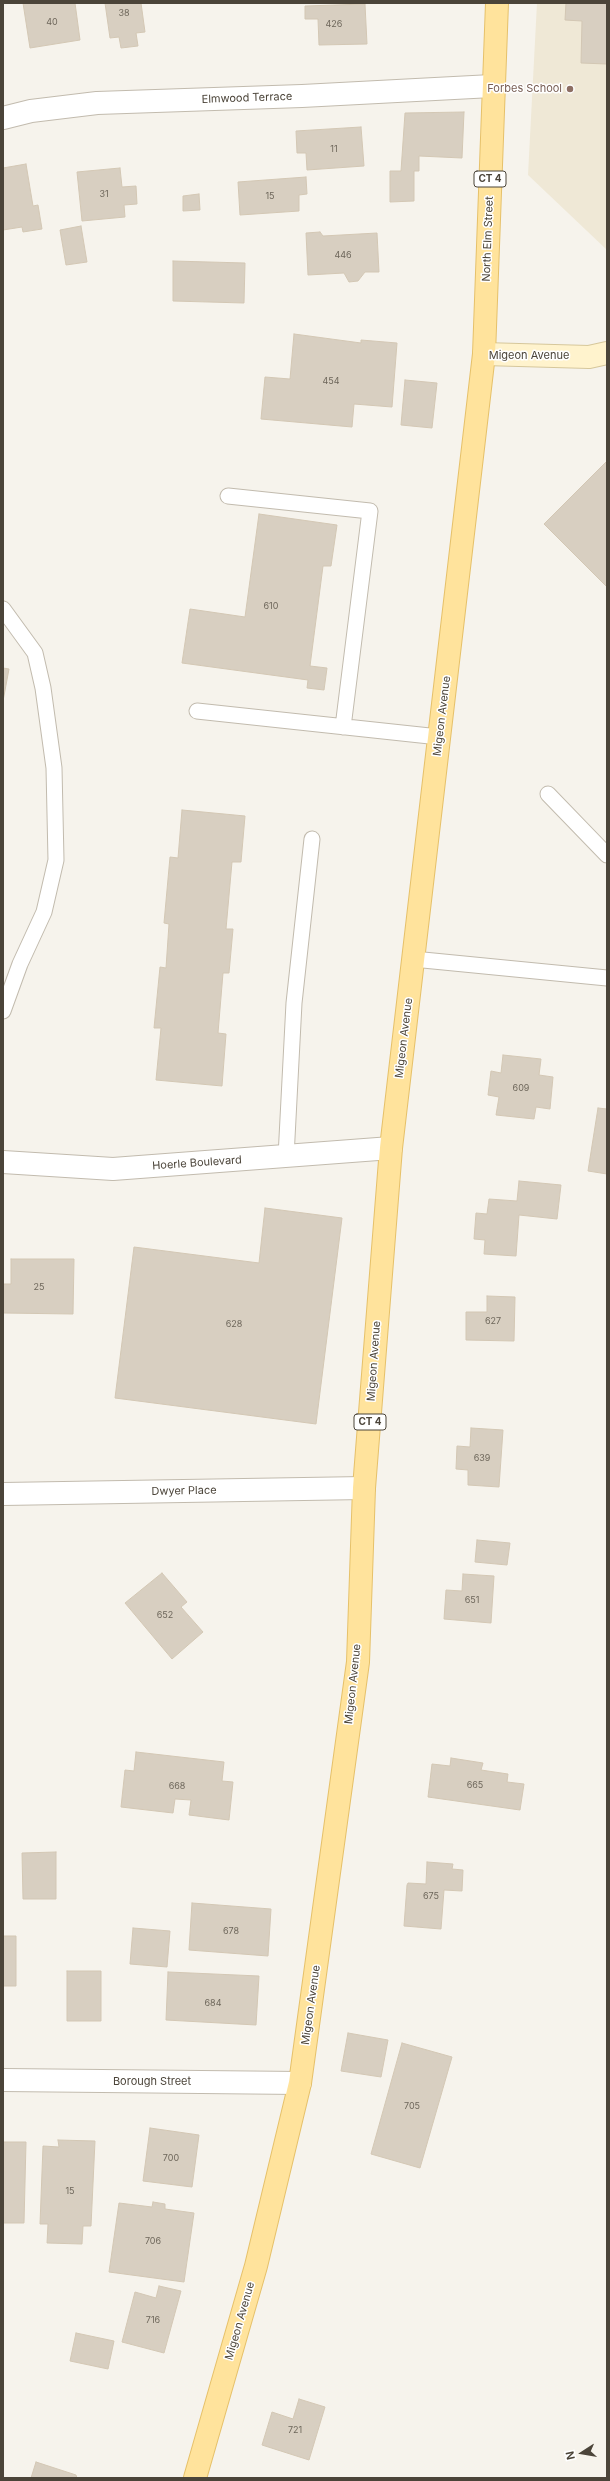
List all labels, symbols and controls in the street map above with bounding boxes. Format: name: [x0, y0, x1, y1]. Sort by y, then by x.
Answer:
house number: 38: [118, 8, 130, 18]
house number: 40: [46, 17, 58, 27]
house number: 426: [326, 19, 342, 29]
place label: Forbes School: [487, 82, 562, 96]
marker: Forbes School: [565, 84, 575, 94]
street label: Elmwood Terrace: [201, 90, 293, 106]
house number: 11: [330, 144, 338, 154]
road number: CT 4: [474, 171, 506, 187]
house number: 31: [99, 189, 109, 199]
house number: 15: [265, 191, 275, 201]
street label: North Elm Street: [480, 196, 496, 282]
house number: 446: [334, 250, 352, 260]
street label: Migeon Avenue: [489, 349, 569, 363]
house number: 454: [322, 376, 340, 386]
house number: 610: [264, 601, 278, 611]
street label: Migeon Avenue: [431, 675, 453, 757]
street label: Migeon Avenue: [393, 997, 415, 1079]
house number: 609: [513, 1083, 529, 1093]
street label: Hoerle Boulevard: [152, 1153, 242, 1173]
house number: 25: [34, 1282, 44, 1292]
house number: 627: [485, 1316, 501, 1326]
house number: 628: [226, 1319, 242, 1329]
street label: Migeon Avenue: [365, 1320, 383, 1402]
road number: CT 4: [354, 1414, 386, 1430]
house number: 639: [474, 1453, 490, 1463]
street label: Dwyer Place: [151, 1484, 217, 1498]
house number: 651: [465, 1595, 479, 1605]
house number: 652: [157, 1610, 173, 1620]
street label: Migeon Avenue: [342, 1643, 364, 1725]
house number: 665: [467, 1780, 483, 1790]
house number: 668: [169, 1781, 185, 1791]
house number: 675: [423, 1891, 439, 1901]
house number: 678: [223, 1926, 239, 1936]
street label: Migeon Avenue: [299, 1964, 323, 2046]
house number: 684: [205, 1998, 221, 2008]
street label: Borough Street: [113, 2075, 191, 2089]
house number: 705: [404, 2101, 420, 2111]
house number: 700: [163, 2153, 179, 2163]
house number: 15: [65, 2186, 75, 2196]
house number: 706: [145, 2236, 161, 2246]
street label: Migeon Avenue: [223, 2280, 257, 2362]
house number: 716: [146, 2315, 160, 2325]
house number: 721: [288, 2425, 302, 2435]
north arrow: [562, 2433, 602, 2473]
text: N: [563, 2450, 578, 2461]

